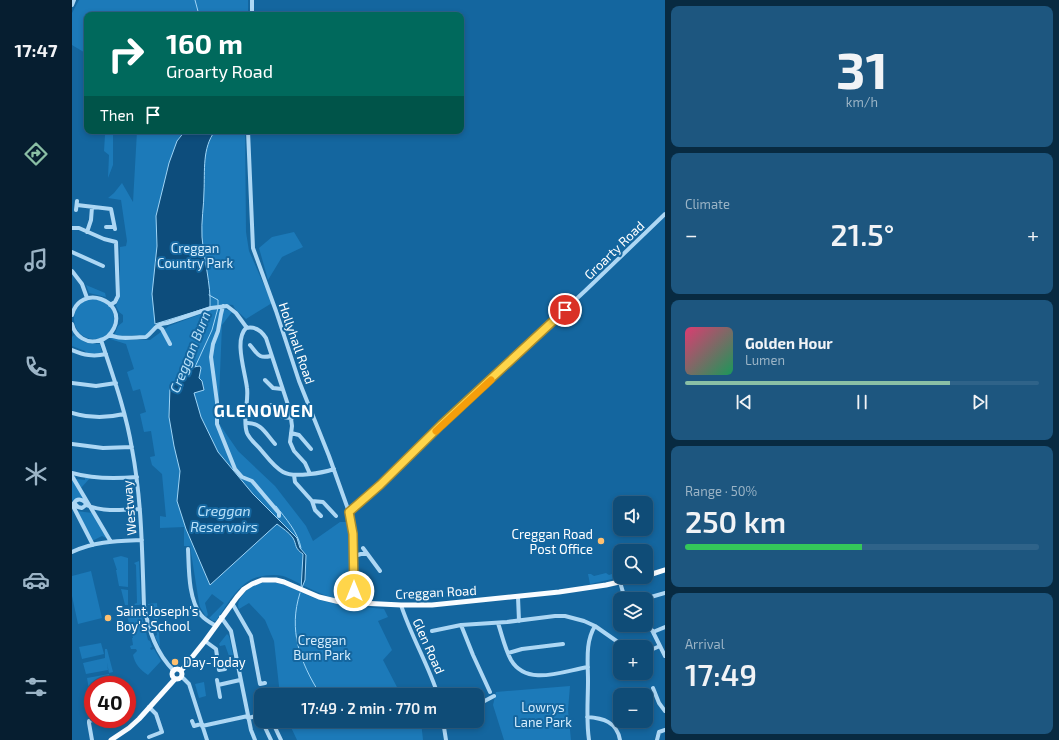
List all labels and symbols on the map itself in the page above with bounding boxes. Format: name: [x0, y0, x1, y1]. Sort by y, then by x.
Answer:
street label: Groarty Road: [581, 217, 647, 283]
park label: Creggan Country Park: [157, 240, 233, 271]
pin: [548, 293, 582, 327]
street label: Hollyhall Road: [276, 300, 318, 386]
water label: Creggan Burn: [165, 309, 214, 395]
district label: GLENOWEN: [214, 400, 314, 420]
street label: Westway: [119, 480, 139, 536]
water label: Creggan Reservoirs: [190, 502, 258, 535]
place label: Creggan Road Post Office: [512, 526, 593, 557]
marker: Creggan Road Post Office: [596, 536, 606, 546]
position arrow: [333, 570, 375, 612]
street label: Creggan Road: [395, 582, 477, 602]
place label: Saint Joseph's Boy's School: [116, 603, 198, 634]
marker: Saint Joseph's Boy's School: [103, 613, 113, 623]
street label: Glen Road: [410, 616, 448, 676]
park label: Creggan Burn Park: [293, 632, 351, 663]
place label: Day-Today: [183, 654, 246, 670]
marker: Day-Today: [170, 657, 180, 667]
speed limit sign: 40: [84, 676, 136, 728]
park label: Lowrys Lane Park: [514, 699, 572, 730]

